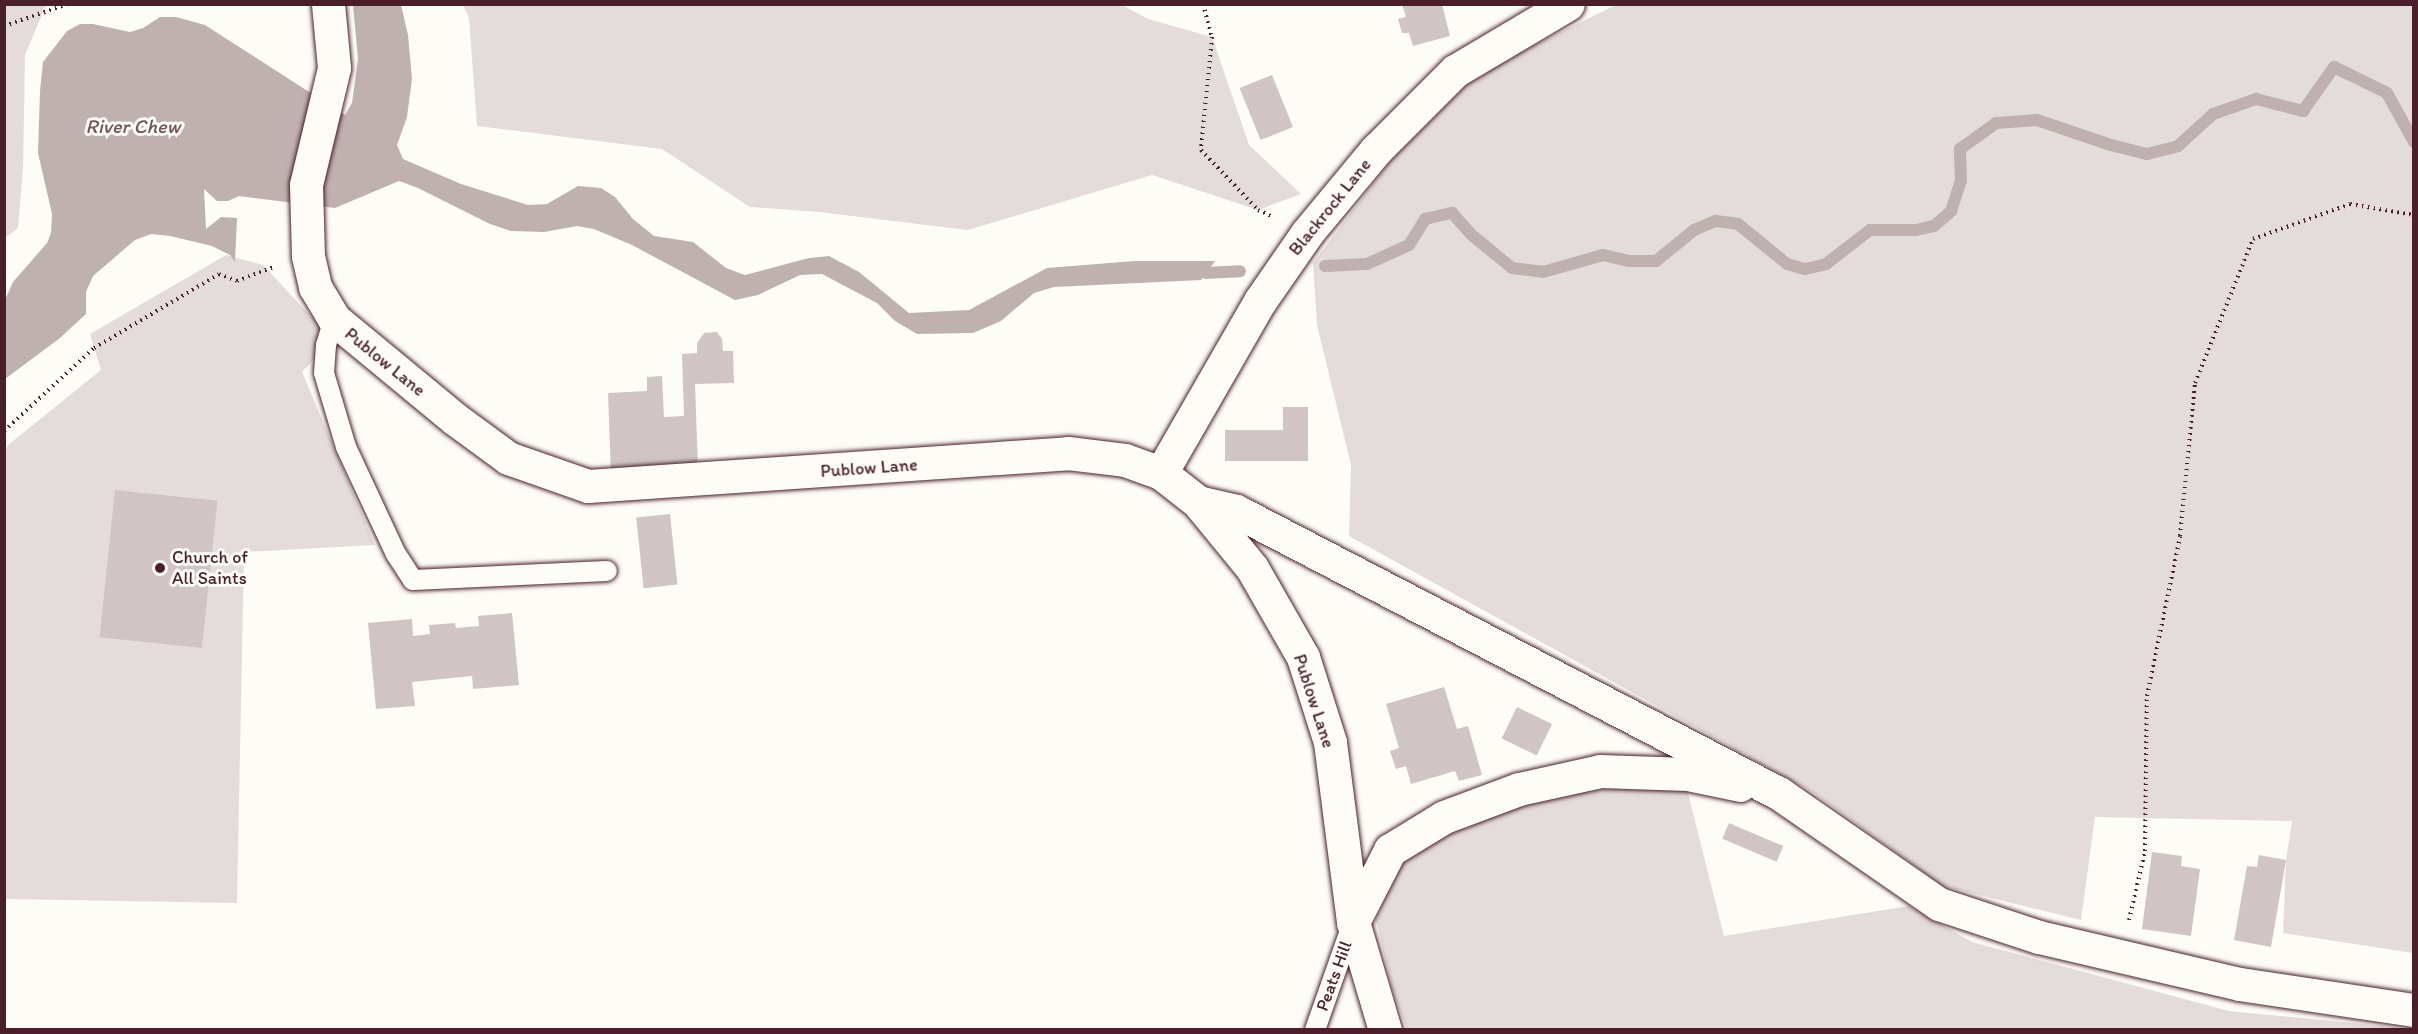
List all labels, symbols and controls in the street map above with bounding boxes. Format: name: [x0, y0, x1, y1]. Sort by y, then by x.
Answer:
water label: River Chew: [86, 114, 180, 138]
street label: Blackrock Lane: [1284, 154, 1376, 260]
street label: Publow Lane: [340, 323, 430, 401]
street label: Publow Lane: [820, 454, 918, 482]
place label: Church of All Saints: [172, 547, 248, 590]
marker: Church of All Saints: [153, 561, 167, 575]
street label: Publow Lane: [1289, 651, 1339, 751]
street label: Peats Hill: [1311, 938, 1357, 1014]

